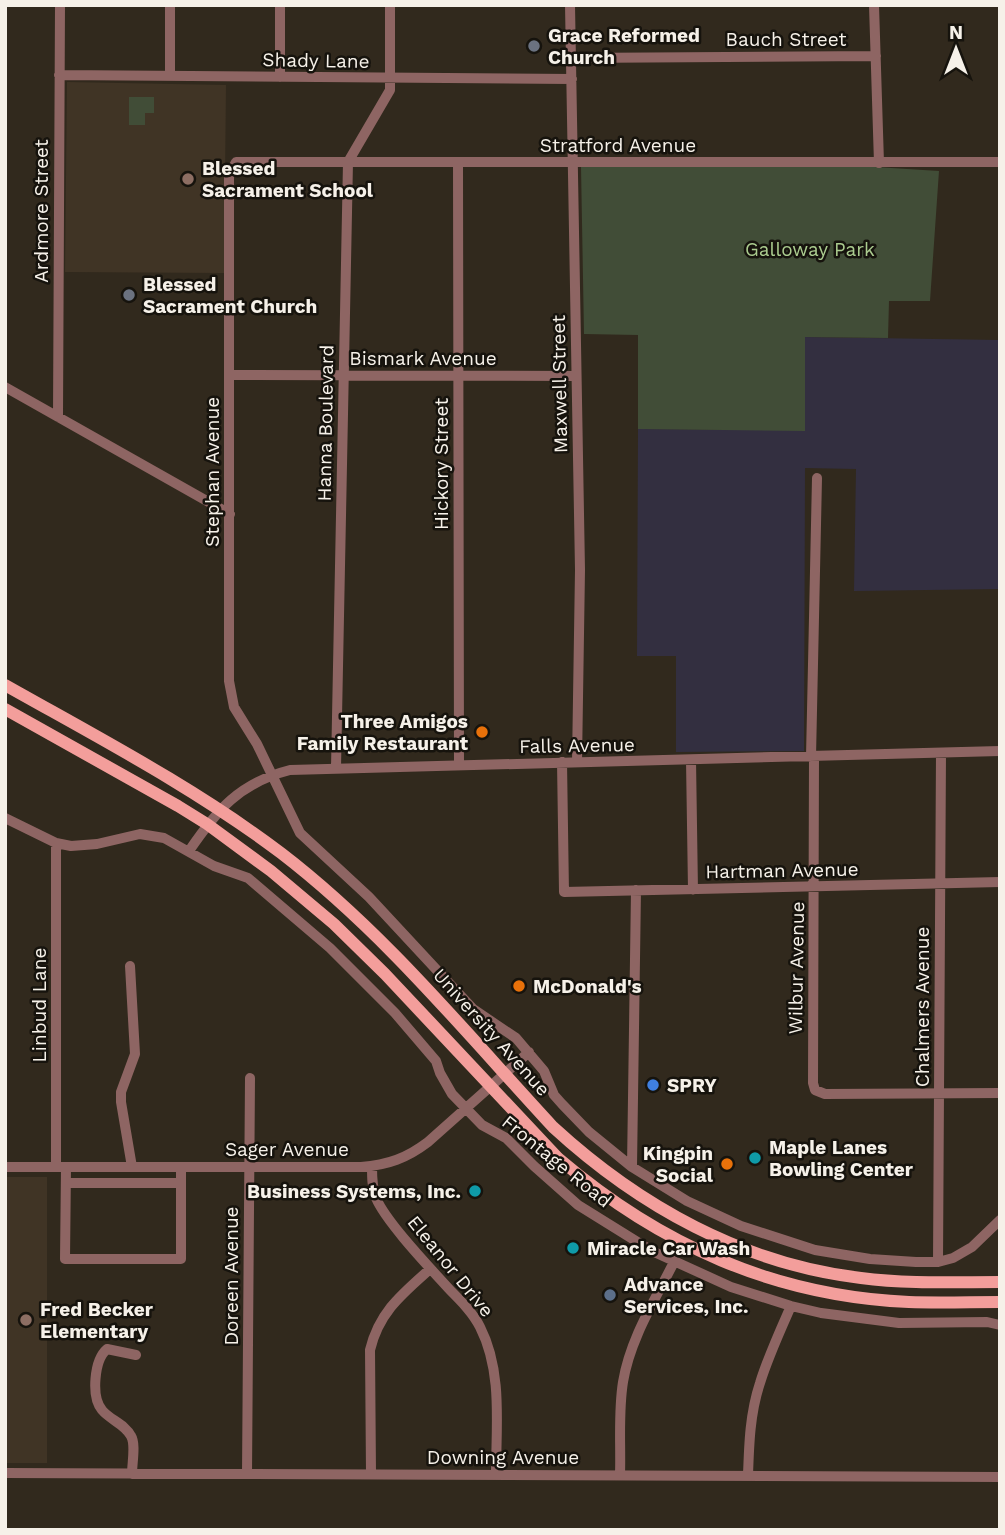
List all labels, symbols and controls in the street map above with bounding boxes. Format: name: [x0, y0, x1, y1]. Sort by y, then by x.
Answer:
north arrow: [921, 14, 991, 84]
text: N: [949, 21, 963, 44]
place label: Grace Reformed Church: [548, 24, 700, 69]
street label: Bauch Street: [726, 28, 847, 51]
marker: Grace Reformed Church: [526, 38, 542, 54]
street label: Shady Lane: [262, 48, 370, 73]
street label: Stratford Avenue: [540, 134, 696, 157]
street label: Ardmore Street: [30, 139, 53, 283]
place label: Blessed Sacrament School: [202, 157, 374, 202]
marker: Blessed Sacrament School: [180, 171, 196, 187]
park label: Galloway Park: [745, 238, 875, 261]
place label: Blessed Sacrament Church: [143, 273, 317, 318]
marker: Blessed Sacrament Church: [121, 287, 137, 303]
street label: Maxwell Street: [547, 315, 572, 453]
street label: Hanna Boulevard: [313, 344, 338, 502]
street label: Bismark Avenue: [349, 347, 497, 370]
street label: Stephan Avenue: [201, 397, 224, 547]
street label: Hickory Street: [430, 398, 453, 530]
place label: Three Amigos Family Restaurant: [297, 710, 469, 755]
marker: Three Amigos Family Restaurant: [474, 724, 490, 740]
street label: Falls Avenue: [519, 733, 635, 758]
street label: Hartman Avenue: [705, 858, 859, 883]
street label: Wilbur Avenue: [784, 901, 809, 1035]
street label: Chalmers Avenue: [911, 927, 934, 1087]
street label: Linbud Lane: [28, 947, 51, 1063]
street label: University Avenue: [428, 964, 555, 1101]
place label: McDonald's: [533, 975, 642, 998]
marker: McDonald's: [511, 978, 527, 994]
place label: SPRY: [667, 1074, 717, 1097]
marker: SPRY: [645, 1077, 661, 1093]
street label: Frontage Road: [497, 1110, 616, 1212]
place label: Maple Lanes Bowling Center: [769, 1136, 914, 1181]
street label: Sager Avenue: [225, 1138, 349, 1161]
place label: Kingpin Social: [643, 1142, 714, 1187]
marker: Maple Lanes Bowling Center: [747, 1150, 763, 1166]
marker: Kingpin Social: [719, 1156, 735, 1172]
place label: Business Systems, Inc.: [247, 1180, 461, 1203]
marker: Business Systems, Inc.: [467, 1183, 483, 1199]
street label: Doreen Avenue: [220, 1206, 243, 1346]
street label: Eleanor Drive: [403, 1211, 499, 1322]
place label: Miracle Car Wash: [587, 1237, 750, 1260]
marker: Miracle Car Wash: [565, 1240, 581, 1256]
place label: Advance Services, Inc.: [624, 1273, 749, 1318]
marker: Advance Services, Inc.: [602, 1287, 618, 1303]
place label: Fred Becker Elementary: [40, 1298, 154, 1343]
marker: Fred Becker Elementary: [18, 1312, 34, 1328]
street label: Downing Avenue: [427, 1446, 579, 1469]

